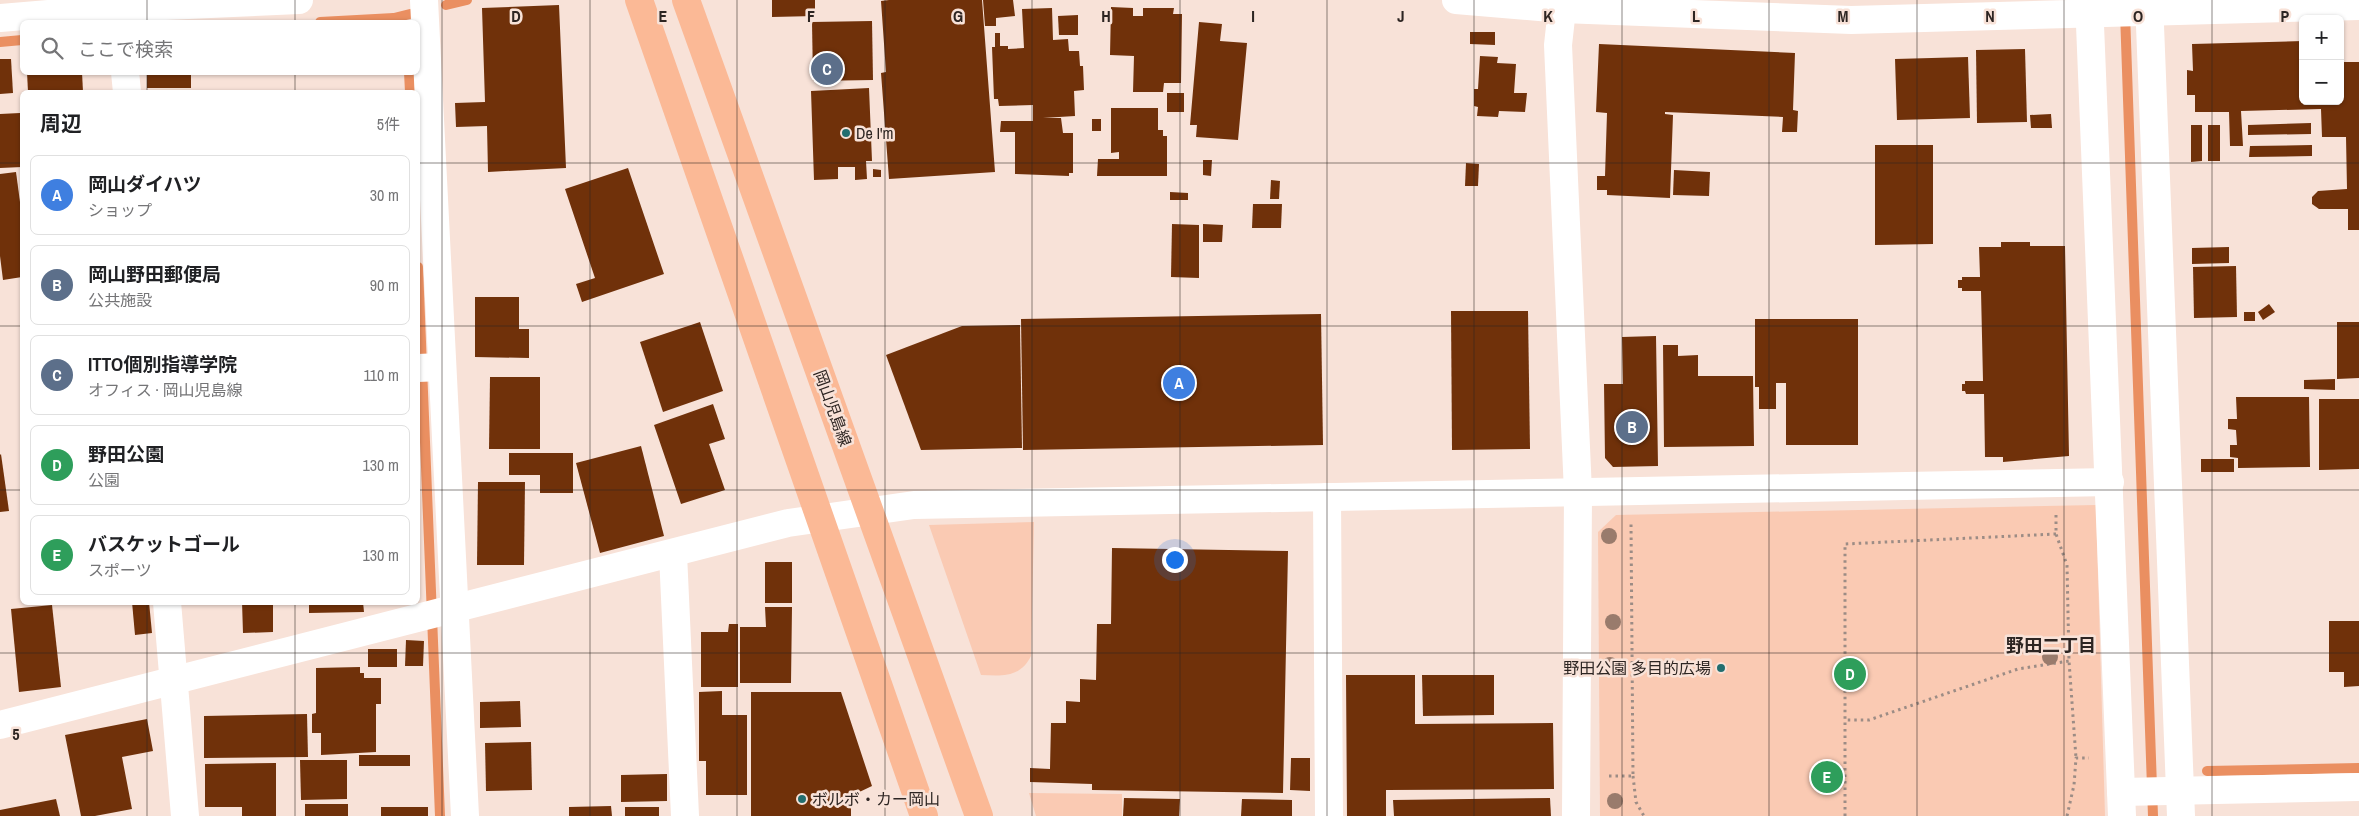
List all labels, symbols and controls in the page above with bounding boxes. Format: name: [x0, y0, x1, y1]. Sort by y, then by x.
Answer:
text: D: [511, 5, 521, 27]
text: E: [659, 5, 668, 27]
text: F: [807, 5, 815, 27]
text: G: [953, 5, 963, 27]
text: H: [1101, 5, 1111, 27]
text: I: [1251, 5, 1255, 27]
text: J: [1397, 5, 1405, 27]
text: K: [1543, 5, 1553, 27]
text: L: [1692, 5, 1700, 27]
text: M: [1838, 5, 1849, 27]
text: N: [1985, 5, 1995, 27]
text: O: [2133, 5, 2143, 27]
text: P: [2281, 5, 2290, 27]
map controls: [2299, 15, 2344, 105]
button: +: [2299, 15, 2344, 60]
search box: [20, 20, 420, 75]
icon: search: [38, 34, 66, 62]
text: ここで検索: [78, 36, 173, 62]
pin: C: [811, 50, 843, 88]
button: −: [2299, 60, 2344, 105]
text: 周辺: [40, 109, 82, 138]
text: 5件: [377, 113, 400, 135]
place label: De I'm: [856, 122, 894, 144]
marker: De I'm: [840, 127, 852, 139]
text: 岡山ダイハツ: [88, 171, 202, 197]
text: A: [52, 184, 62, 206]
text: 30 m: [370, 184, 399, 206]
text: ショップ: [88, 199, 152, 221]
text: 岡山野田郵便局: [88, 261, 221, 287]
text: B: [52, 274, 62, 296]
text: 90 m: [370, 274, 399, 296]
text: 公共施設: [88, 289, 152, 311]
text: ITTO個別指導学院: [88, 351, 237, 377]
text: C: [52, 364, 62, 386]
text: 110 m: [363, 364, 399, 386]
pin: A: [1163, 364, 1195, 402]
street label: 岡山児島線: [809, 367, 857, 449]
text: オフィス · 岡山児島線: [88, 379, 243, 401]
pin: B: [1616, 408, 1648, 446]
text: 野田公園: [88, 441, 164, 467]
text: D: [52, 454, 62, 476]
text: 130 m: [363, 454, 399, 476]
text: 公園: [88, 469, 120, 491]
text: バスケットゴール: [88, 531, 240, 557]
text: E: [53, 544, 61, 566]
text: 130 m: [363, 544, 399, 566]
your location: [1162, 547, 1188, 573]
text: スポーツ: [88, 559, 152, 581]
district label: 野田二丁目: [2006, 633, 2096, 658]
pin: D: [1834, 655, 1866, 693]
place label: 野田公園 多目的広場: [1563, 657, 1711, 679]
marker: 野田公園 多目的広場: [1715, 662, 1727, 674]
text: 5: [12, 723, 20, 745]
pin: E: [1811, 758, 1843, 796]
place label: ボルボ・カー岡山: [812, 788, 940, 810]
marker: ボルボ・カー岡山: [796, 793, 808, 805]

